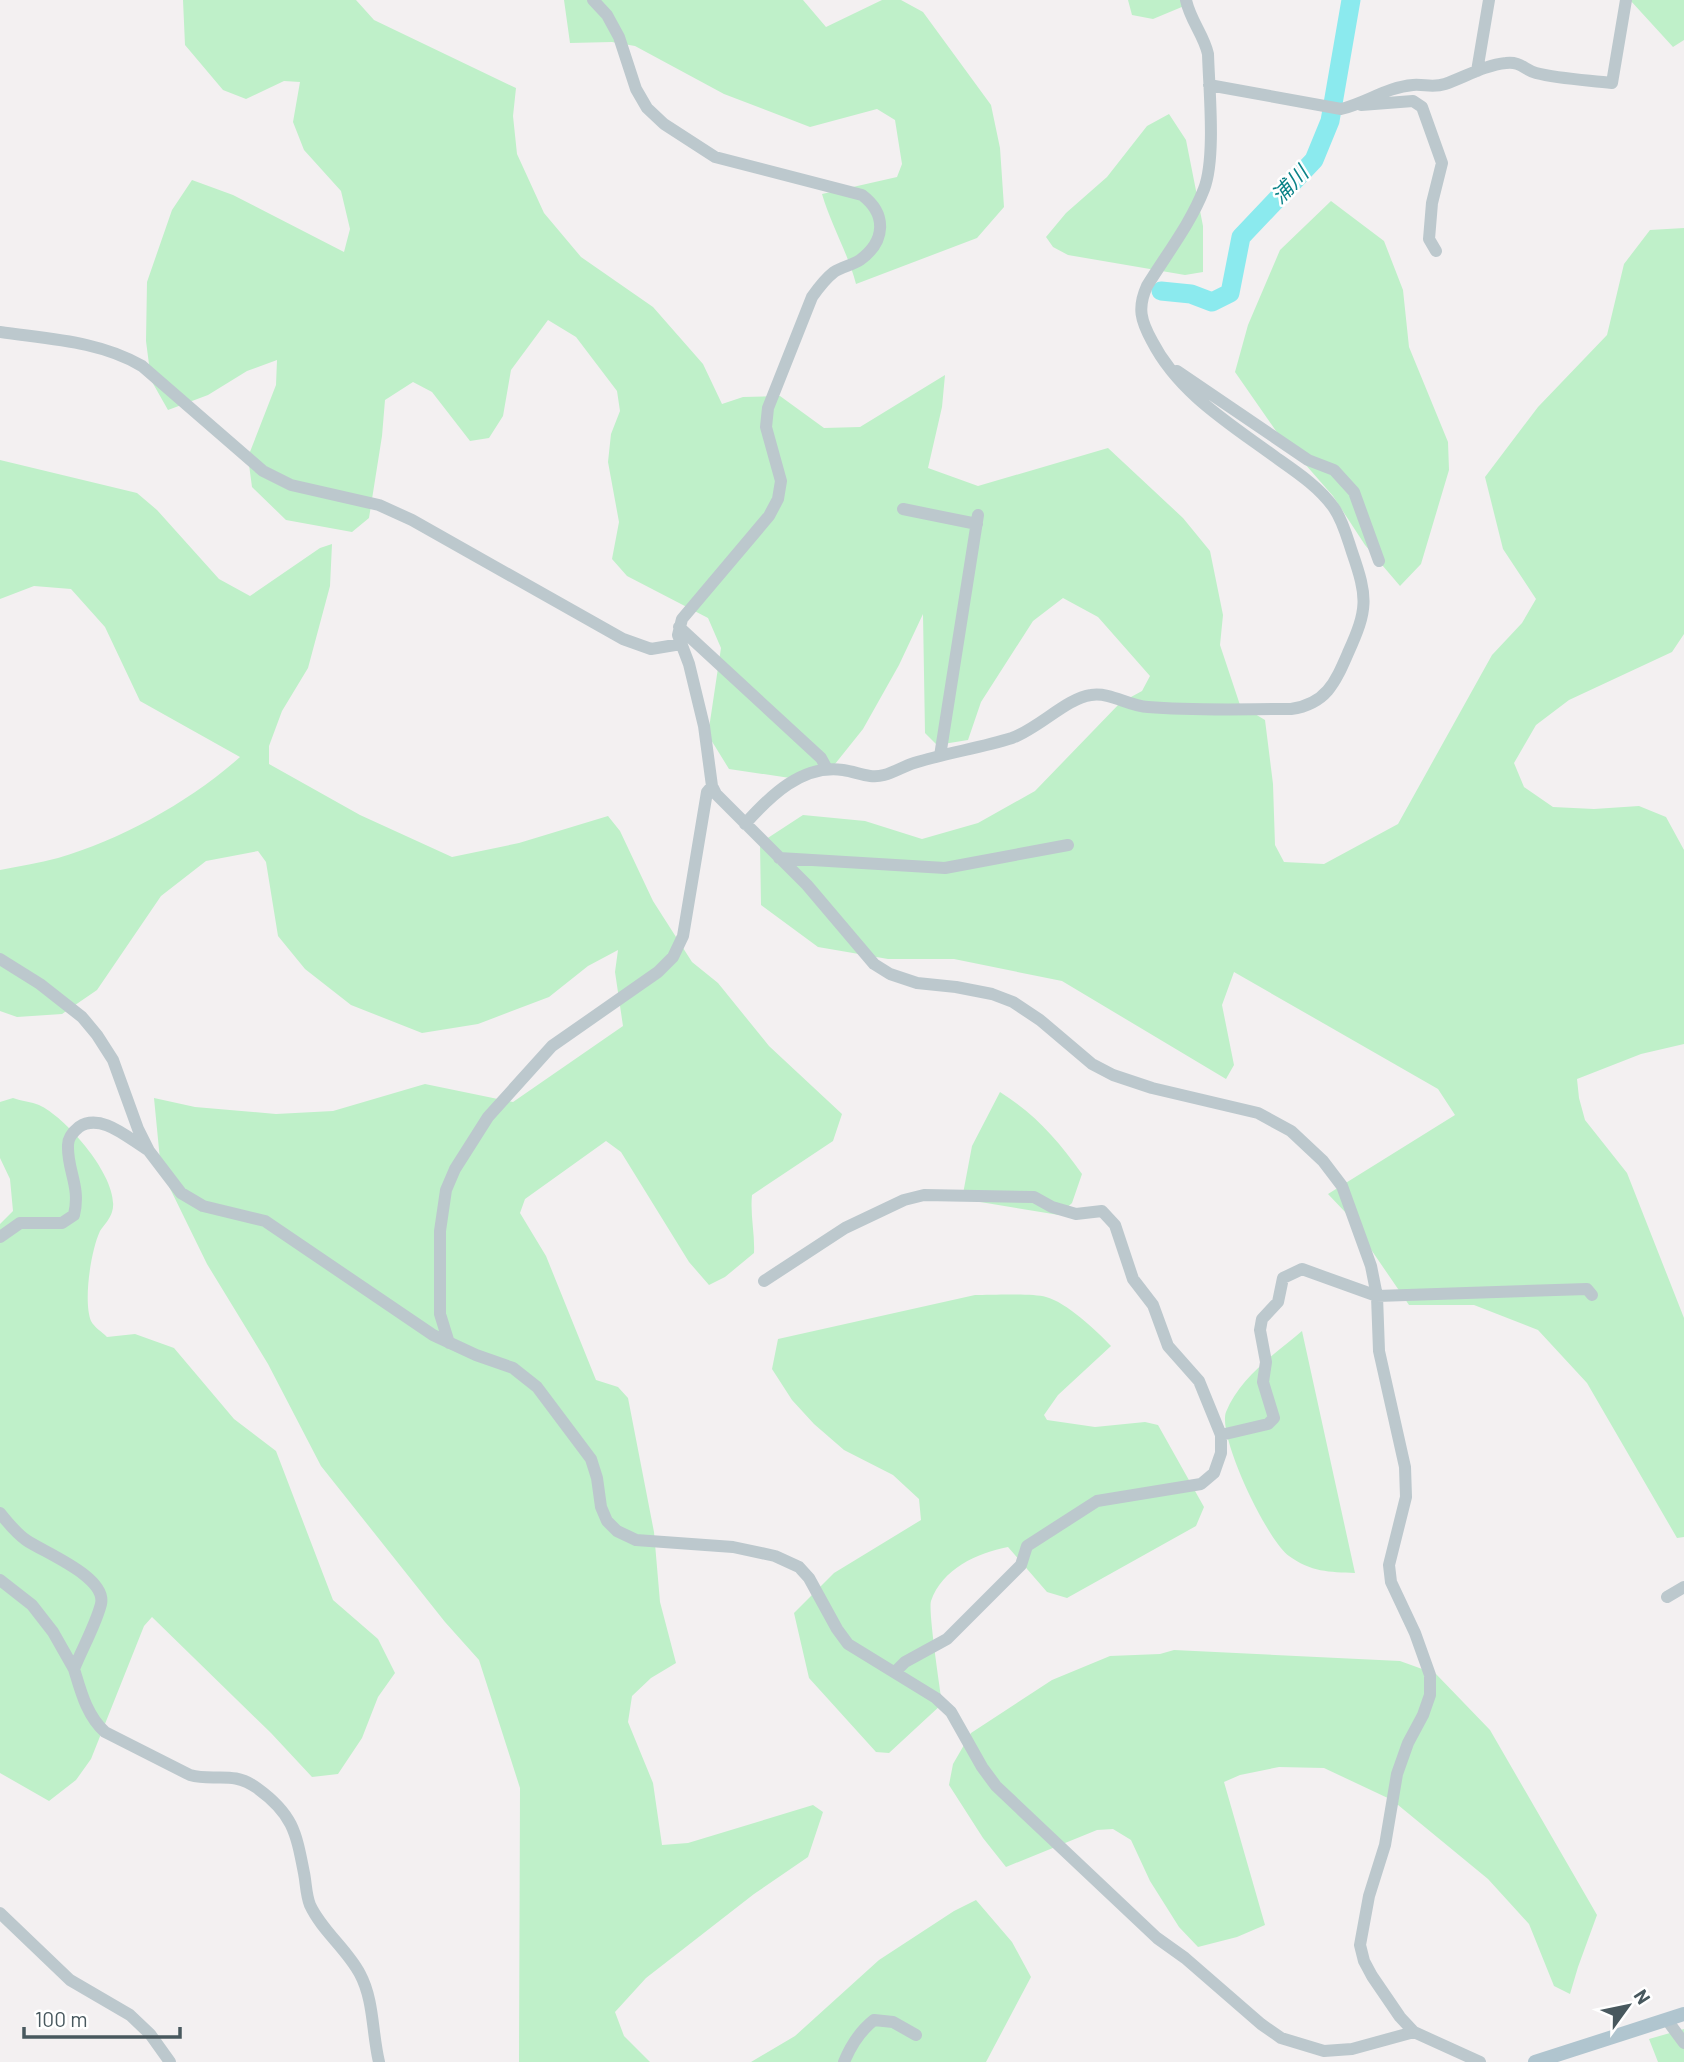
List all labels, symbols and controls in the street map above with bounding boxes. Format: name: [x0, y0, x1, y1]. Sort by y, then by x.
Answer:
water label: 浦川: [1265, 159, 1314, 208]
north arrow: [1593, 1971, 1663, 2041]
text: N: [1630, 1985, 1656, 2008]
scale bar: [24, 1996, 180, 2040]
text: 100 m: [35, 2006, 88, 2031]

